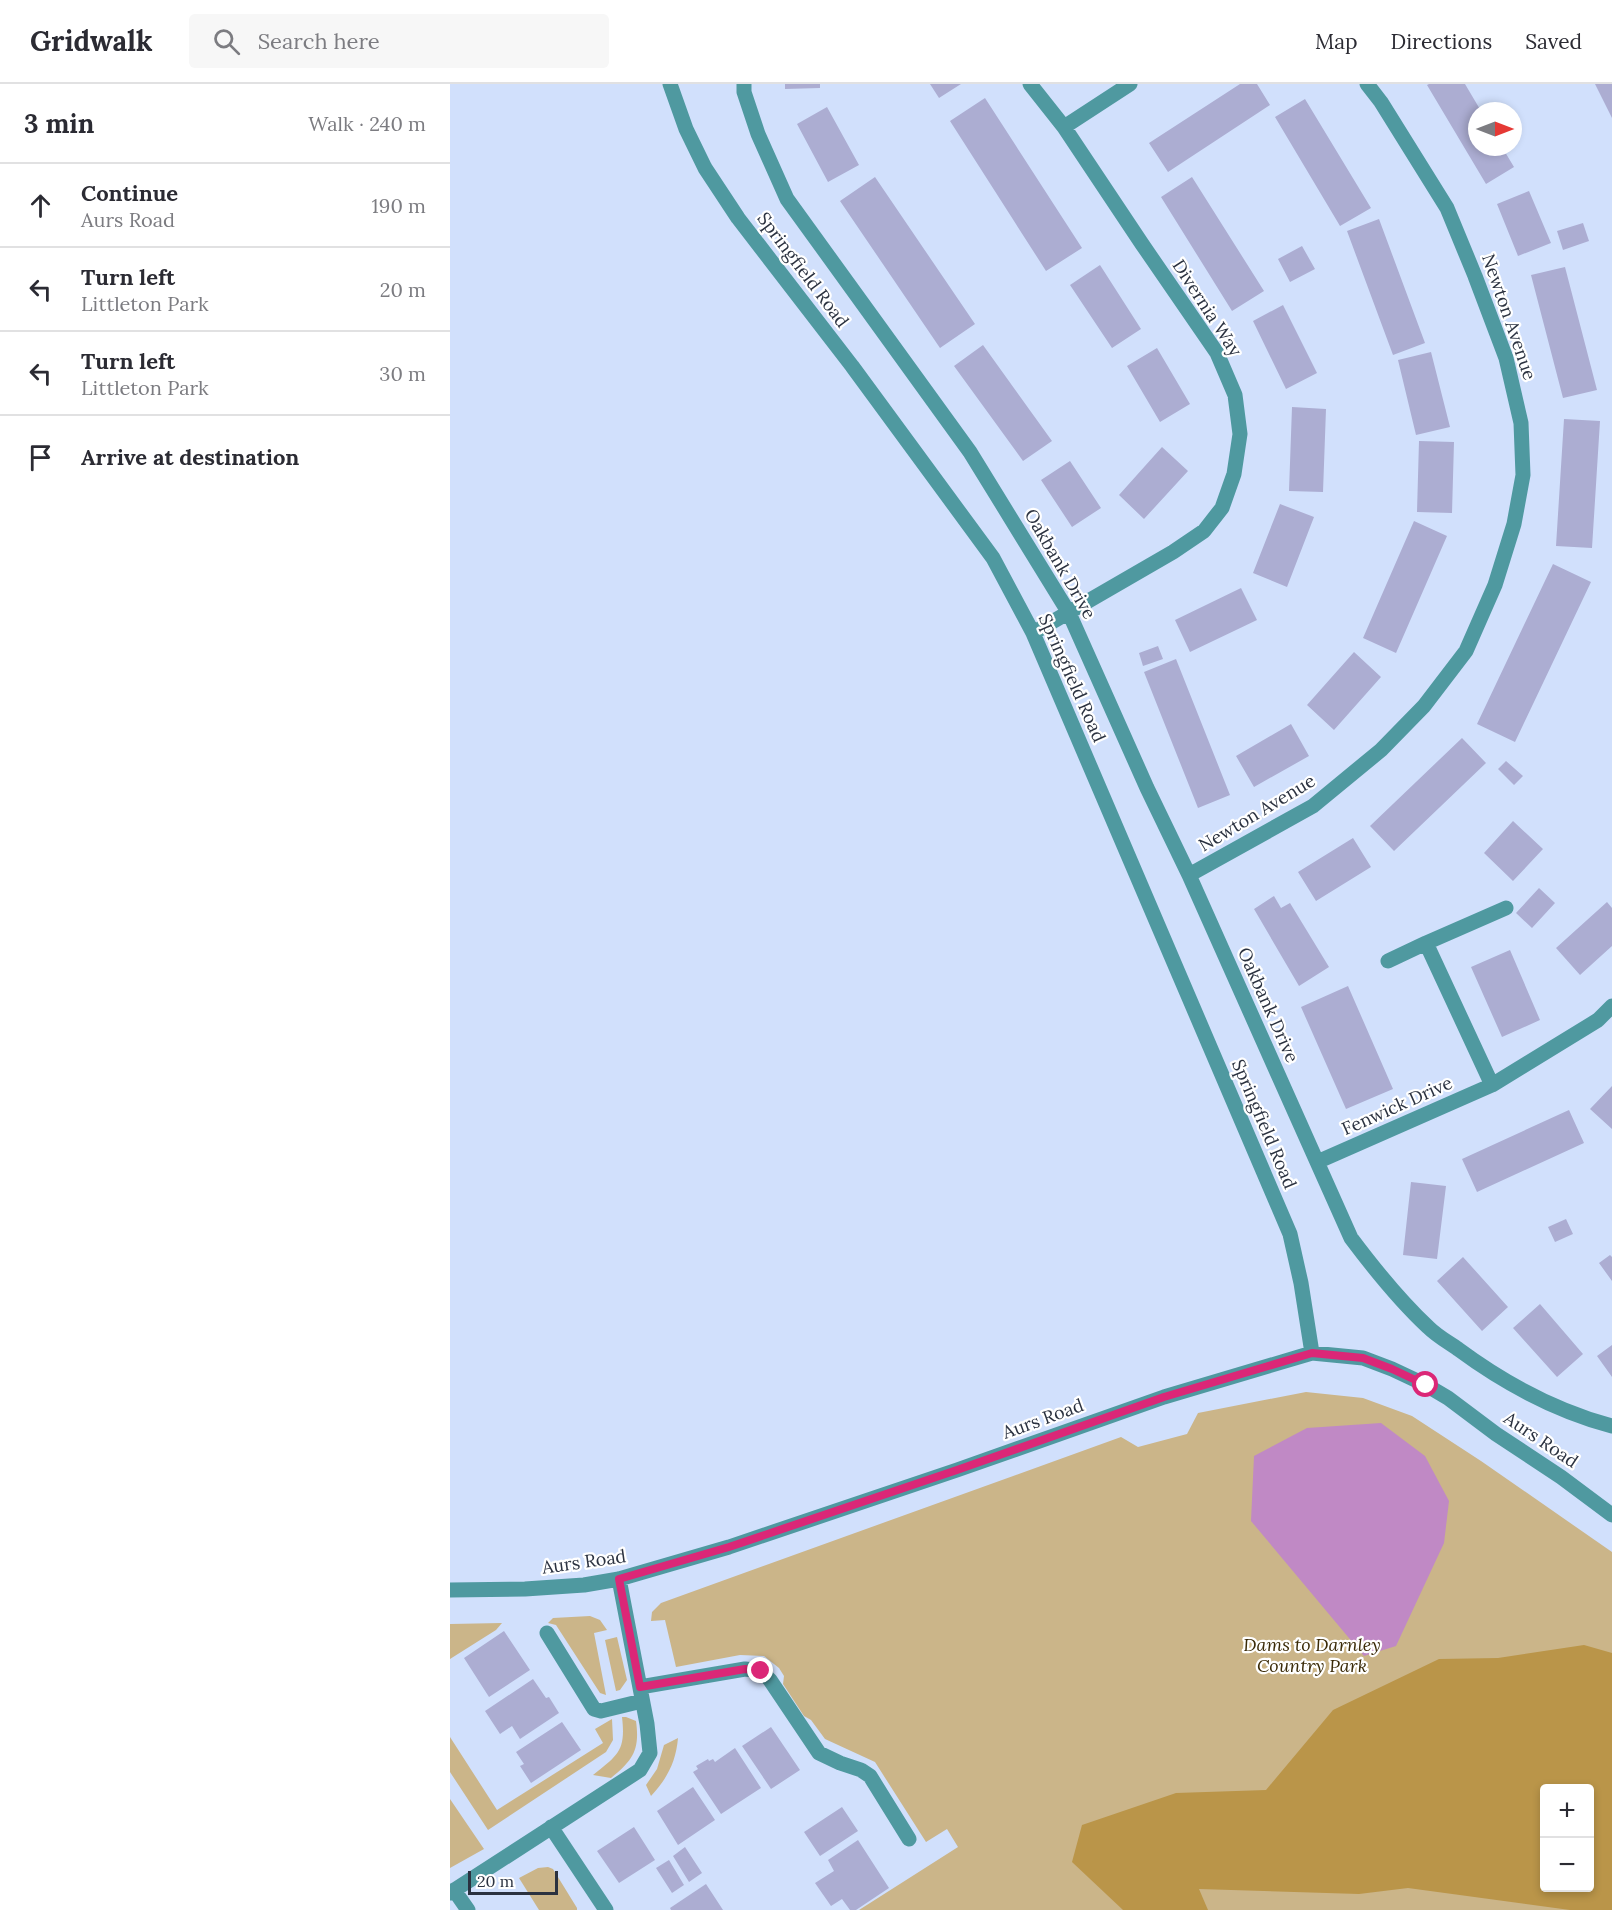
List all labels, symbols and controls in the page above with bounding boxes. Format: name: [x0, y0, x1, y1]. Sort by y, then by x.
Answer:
search box: [189, 14, 609, 68]
text: Gridwalk: [30, 23, 153, 59]
icon: search: [210, 25, 243, 58]
text: Search here: [258, 27, 380, 55]
text: Map: [1315, 28, 1358, 55]
text: Directions: [1391, 28, 1492, 55]
text: Saved: [1525, 28, 1582, 55]
north arrow: [1468, 102, 1522, 156]
text: 3 min: [24, 107, 94, 140]
text: Walk · 240 m: [308, 111, 426, 136]
text: Continue: [81, 179, 178, 207]
icon: ahead: [24, 189, 57, 222]
text: 190 m: [372, 193, 426, 218]
text: Aurs Road: [81, 207, 175, 232]
street label: Springfield Road: [753, 208, 854, 332]
street label: Newton Avenue: [1477, 251, 1542, 383]
street label: Divernia Way: [1168, 255, 1248, 361]
text: Turn left: [81, 263, 175, 291]
icon: left: [24, 273, 57, 306]
text: 20 m: [380, 277, 426, 302]
text: Littleton Park: [81, 291, 209, 316]
text: Turn left: [81, 347, 175, 375]
icon: left: [24, 357, 57, 390]
text: 30 m: [379, 361, 426, 386]
text: Littleton Park: [81, 375, 209, 400]
icon: arrive: [24, 441, 57, 474]
text: Arrive at destination: [81, 443, 299, 471]
street label: Oakbank Drive: [1020, 505, 1101, 623]
street label: Springfield Road: [1034, 610, 1111, 746]
street label: Newton Avenue: [1194, 769, 1319, 856]
street label: Oakbank Drive: [1233, 944, 1304, 1066]
street label: Springfield Road: [1227, 1056, 1302, 1192]
street label: Fenwick Drive: [1338, 1071, 1456, 1140]
route start: [1412, 1371, 1438, 1397]
street label: Aurs Road: [998, 1393, 1087, 1444]
street label: Aurs Road: [1499, 1406, 1583, 1473]
street label: Aurs Road: [539, 1544, 628, 1579]
park label: Dams to Darnley Country Park: [1243, 1633, 1381, 1677]
route end: [747, 1657, 773, 1683]
map controls: [1540, 1784, 1594, 1892]
button: +: [1540, 1784, 1594, 1838]
button: −: [1540, 1838, 1594, 1892]
scale bar: [468, 1868, 558, 1896]
text: 20 m: [477, 1871, 514, 1891]

